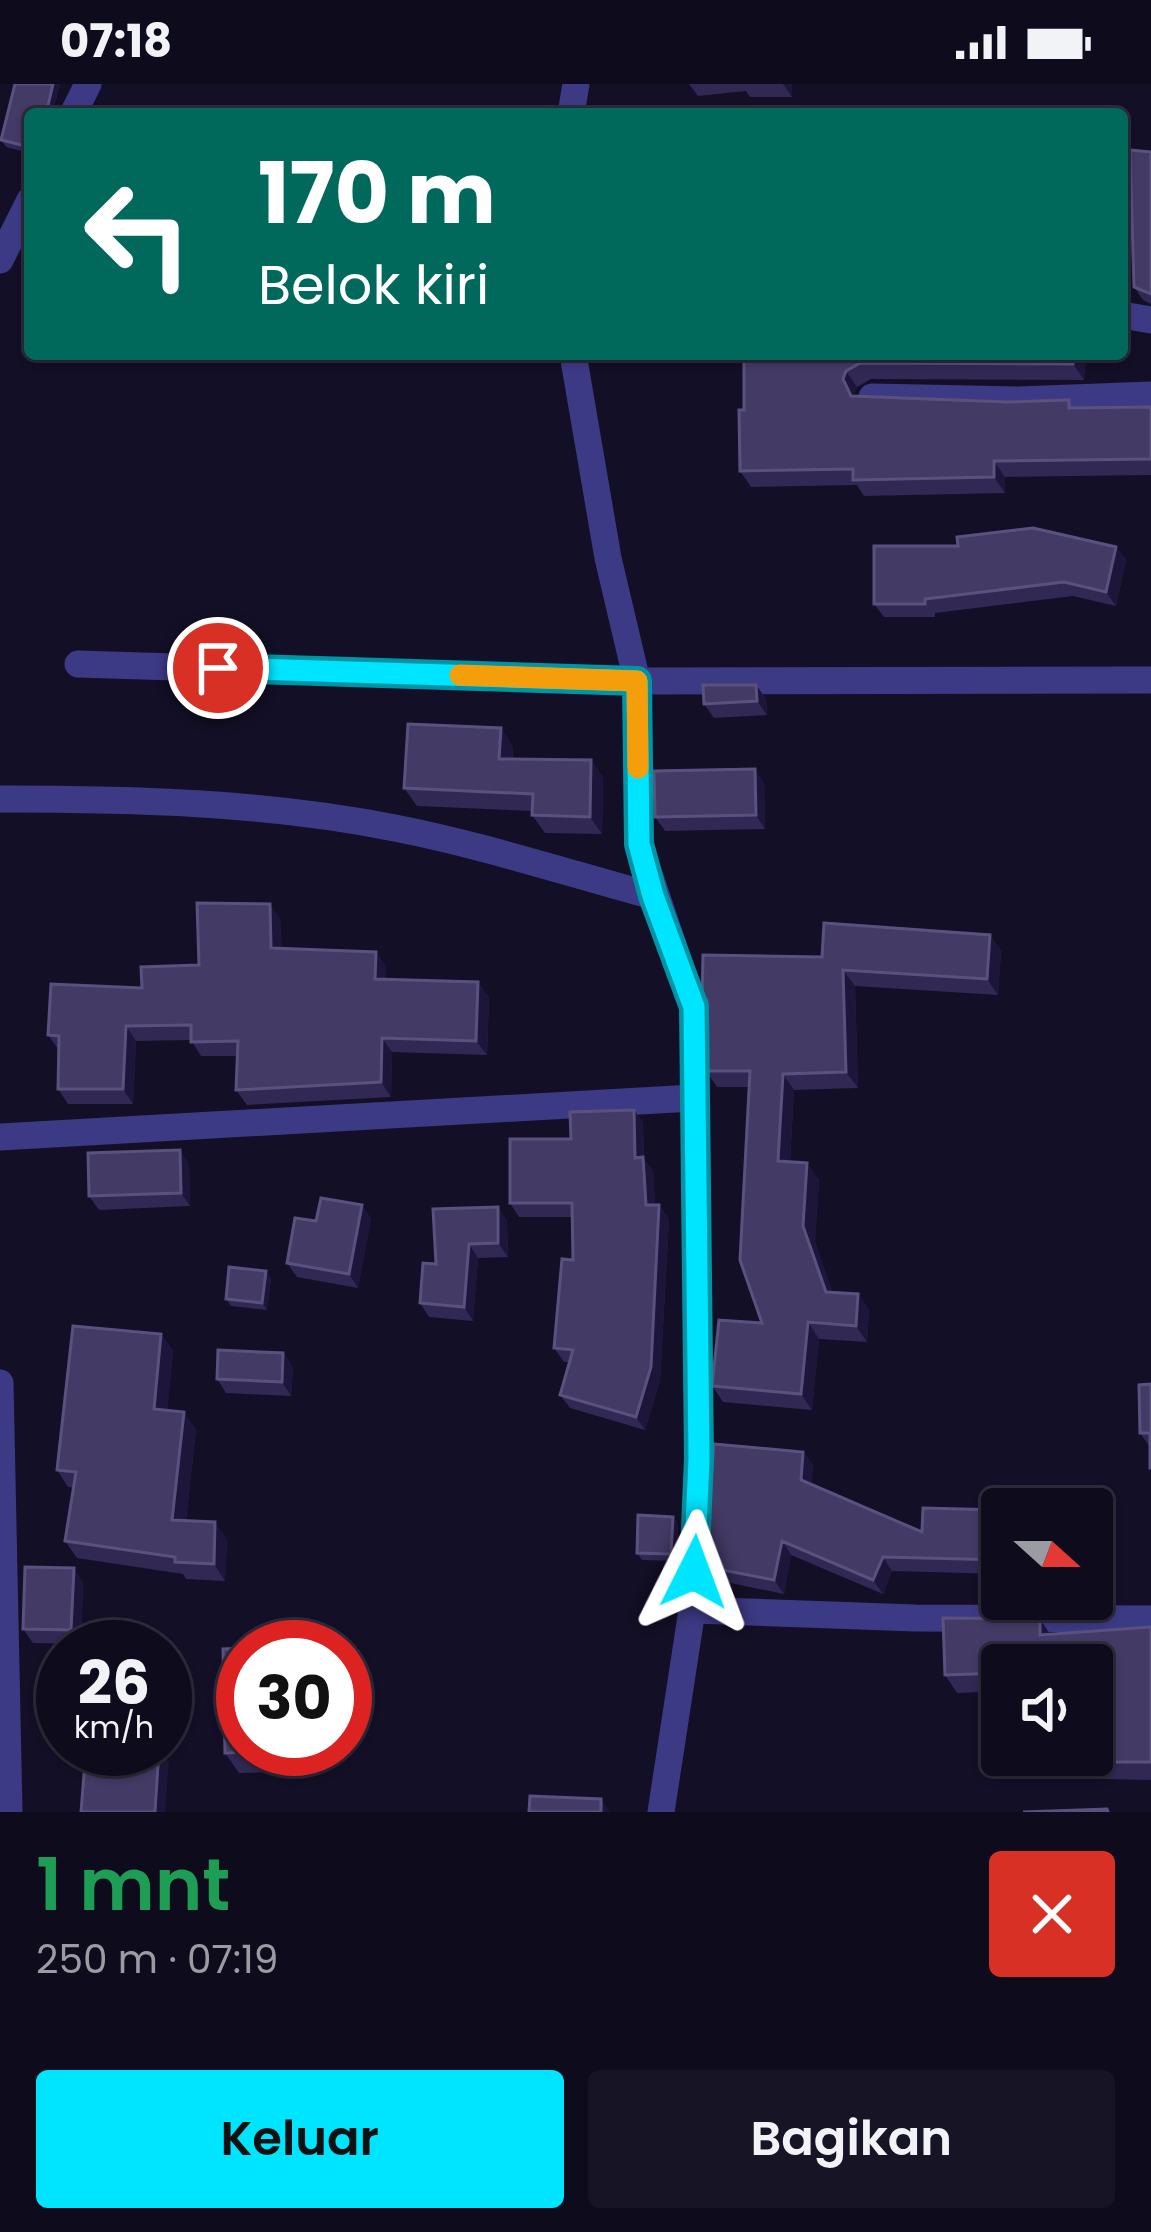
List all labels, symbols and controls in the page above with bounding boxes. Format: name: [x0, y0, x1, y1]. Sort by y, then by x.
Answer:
text: 07:18: [60, 10, 172, 73]
text: 170 m: [258, 135, 496, 252]
icon: left: [60, 156, 216, 312]
text: Belok kiri: [258, 247, 489, 323]
pin: [167, 617, 269, 719]
icon: arrive: [185, 635, 251, 701]
north arrow: [981, 1488, 1113, 1620]
map controls: [981, 1488, 1113, 1776]
position arrow: [631, 1509, 757, 1635]
speed limit sign: 30: [216, 1620, 372, 1776]
text: 26: [78, 1641, 150, 1725]
button: sound: [981, 1644, 1113, 1776]
text: km/h: [74, 1706, 154, 1749]
text: 1 mnt: [36, 1834, 230, 1935]
button: close: [989, 1851, 1115, 1977]
text: 250 m · 07:19: [36, 1932, 278, 1987]
button: Keluar: [36, 2070, 564, 2208]
button: Bagikan: [588, 2070, 1115, 2208]

